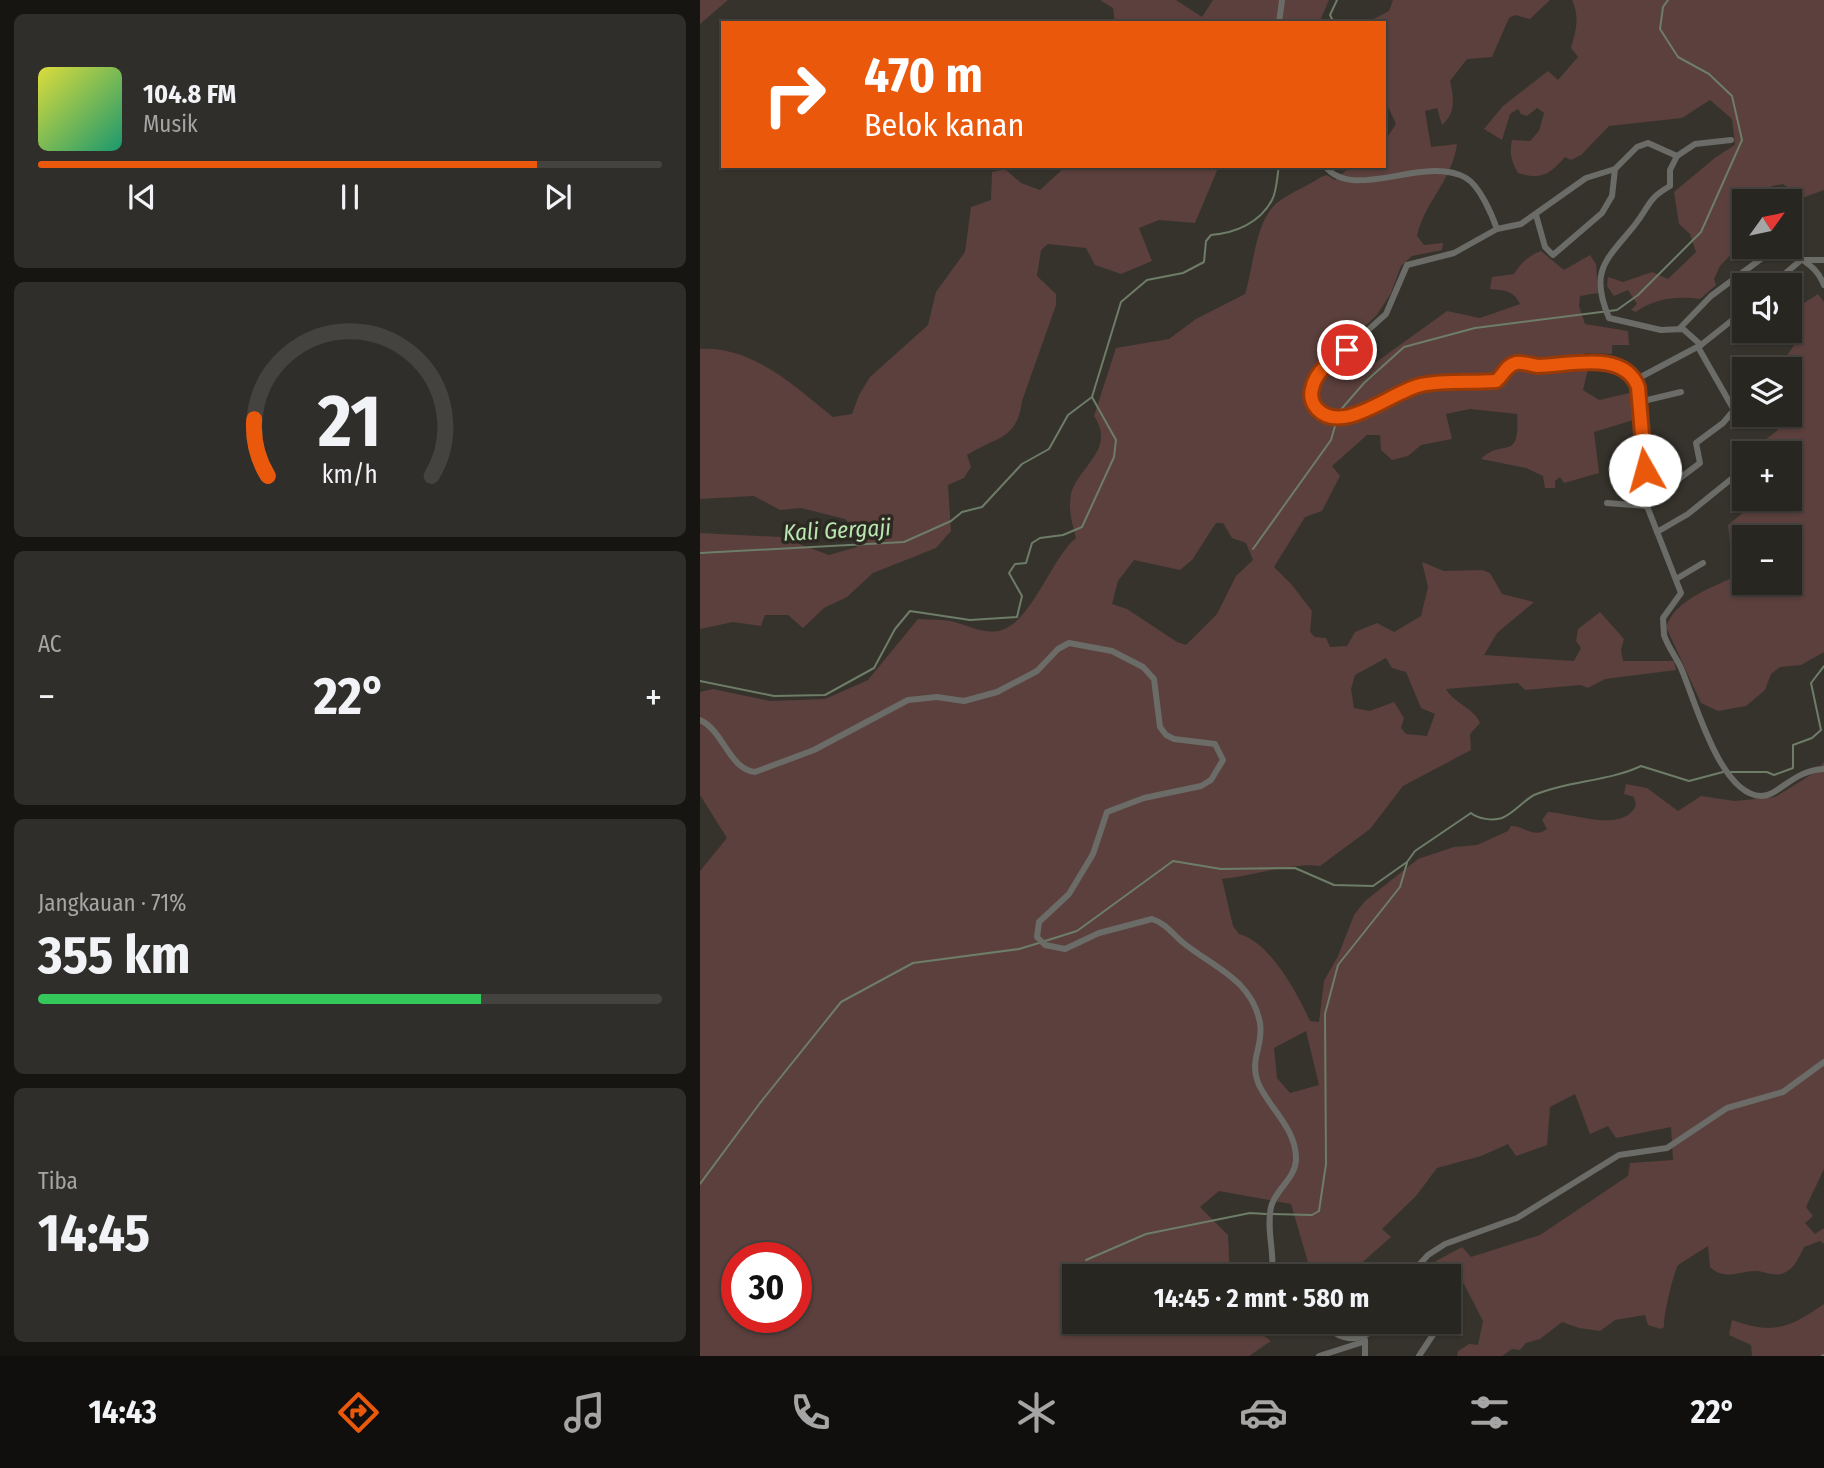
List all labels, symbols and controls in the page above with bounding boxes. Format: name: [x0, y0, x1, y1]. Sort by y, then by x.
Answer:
text: 470 m: [864, 46, 983, 105]
icon: right: [749, 49, 840, 140]
text: 104.8 FM: [143, 79, 236, 110]
text: Belok kanan: [864, 106, 1024, 144]
text: Musik: [143, 110, 198, 138]
icon: previous: [123, 178, 161, 216]
icon: pause: [331, 178, 369, 216]
icon: next: [539, 178, 577, 216]
north arrow: [1732, 189, 1802, 259]
map controls: [1732, 189, 1802, 595]
button: sound: [1732, 273, 1802, 343]
pin: [1317, 320, 1377, 380]
icon: arrive: [1328, 331, 1366, 369]
button: layers: [1732, 357, 1802, 427]
text: 21: [317, 378, 382, 465]
position arrow: [1608, 433, 1682, 507]
button: +: [1732, 441, 1802, 511]
text: km/h: [322, 459, 378, 489]
water label: Kali Gergaji: [782, 513, 892, 547]
button: −: [1732, 525, 1802, 595]
text: AC: [38, 630, 62, 658]
text: 22°: [314, 665, 386, 728]
text: −: [38, 674, 55, 720]
text: +: [645, 674, 662, 720]
text: Jangkauan · 71%: [38, 889, 186, 917]
text: 355 km: [38, 924, 190, 987]
text: Tiba: [38, 1167, 78, 1195]
text: 14:45: [38, 1202, 150, 1265]
speed limit sign: 30: [721, 1242, 812, 1333]
text: 14:45 · 2 mnt · 580 m: [1154, 1283, 1369, 1314]
icon: directions: [334, 1388, 383, 1437]
icon: music: [560, 1388, 609, 1437]
icon: phone: [786, 1388, 835, 1437]
icon: climate: [1012, 1388, 1061, 1437]
icon: car: [1239, 1388, 1288, 1437]
icon: filters: [1465, 1388, 1514, 1437]
text: 14:43: [89, 1393, 157, 1431]
text: 22°: [1691, 1393, 1735, 1431]

